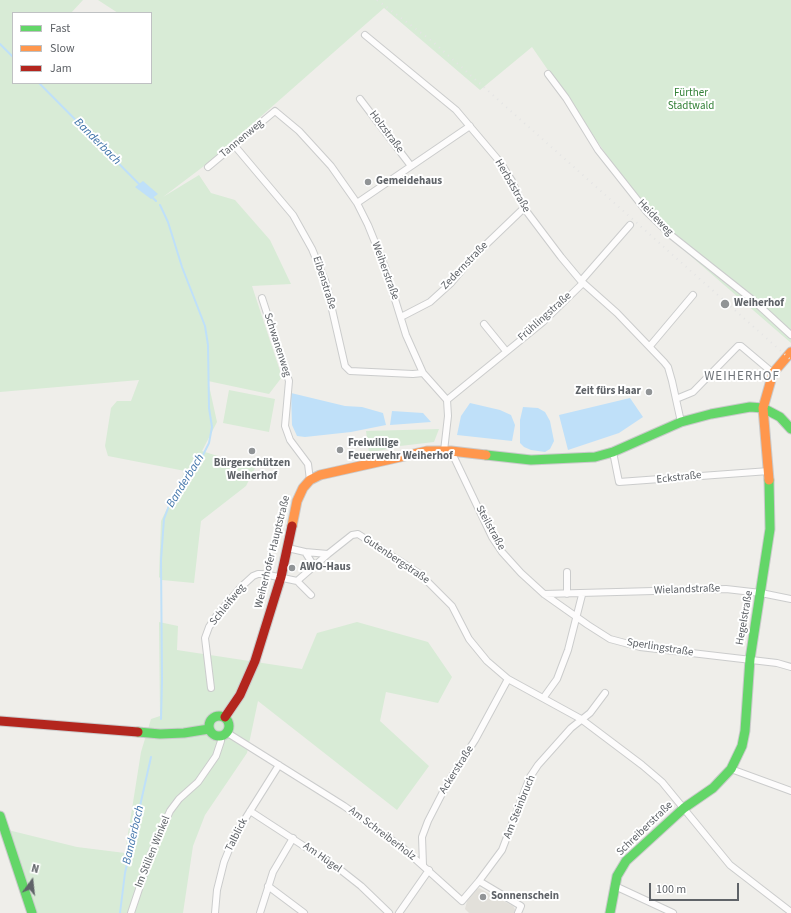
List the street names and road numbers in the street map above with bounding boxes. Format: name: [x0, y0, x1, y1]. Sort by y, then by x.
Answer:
street label: Holzstraße: [366, 108, 406, 156]
street label: Tannenweg: [217, 117, 267, 161]
street label: Herbststraße: [491, 157, 533, 215]
street label: Heideweg: [634, 197, 676, 239]
street label: Zedernstraße: [439, 239, 491, 293]
street label: Weiherstraße: [368, 240, 402, 302]
street label: Eibenstraße: [309, 255, 339, 311]
street label: Frühlingstraße: [516, 290, 574, 344]
street label: Schwanenweg: [260, 311, 294, 379]
street label: Eckstraße: [656, 469, 702, 487]
street label: Weiherhofer Hauptstraße: [253, 494, 293, 610]
street label: Steilstraße: [472, 503, 508, 553]
street label: Gutenbergstraße: [360, 533, 432, 587]
street label: Schleifweg: [207, 581, 249, 629]
street label: Wielandstraße: [654, 582, 720, 598]
street label: Hegelstraße: [734, 590, 756, 646]
street label: Sperlingstraße: [626, 636, 694, 660]
street label: Ackerstraße: [437, 743, 477, 797]
street label: Am Steinbruch: [501, 773, 539, 841]
street label: Schreiberstraße: [614, 799, 676, 859]
street label: Am Schreiberholz: [346, 804, 418, 864]
street label: Im Stillen Winkel: [133, 814, 173, 890]
street label: Talblick: [223, 816, 251, 854]
street label: Am Hügel: [300, 840, 344, 876]

